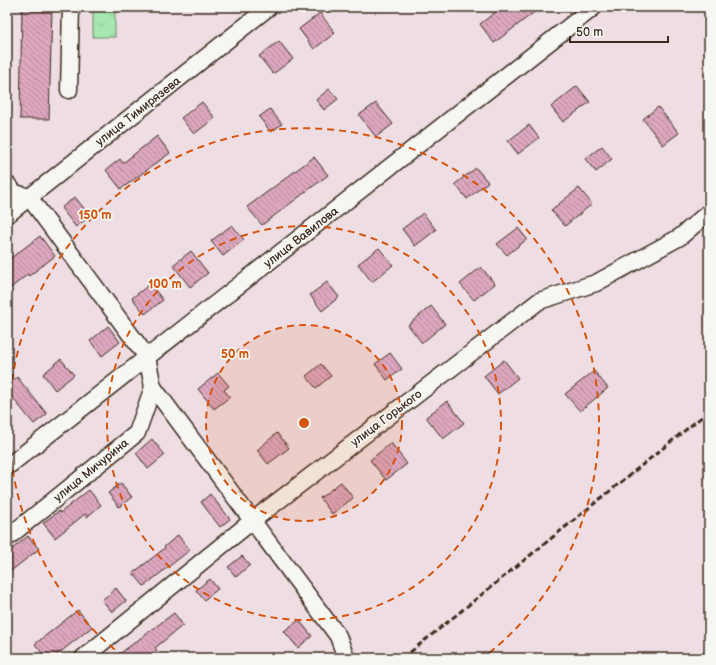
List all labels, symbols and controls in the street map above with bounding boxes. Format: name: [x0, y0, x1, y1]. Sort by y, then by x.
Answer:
scale bar: [570, 18, 668, 44]
text: 50 m: [576, 25, 603, 40]
street label: улица Тимирязева: [93, 73, 184, 149]
street label: улица Вавилова: [261, 204, 342, 271]
text: 150 m: [79, 208, 111, 223]
text: 100 m: [148, 277, 182, 292]
text: 50 m: [221, 347, 249, 362]
street label: улица Горького: [348, 387, 425, 450]
centre of rings: [297, 416, 311, 430]
street label: улица Мичурина: [51, 436, 132, 505]

